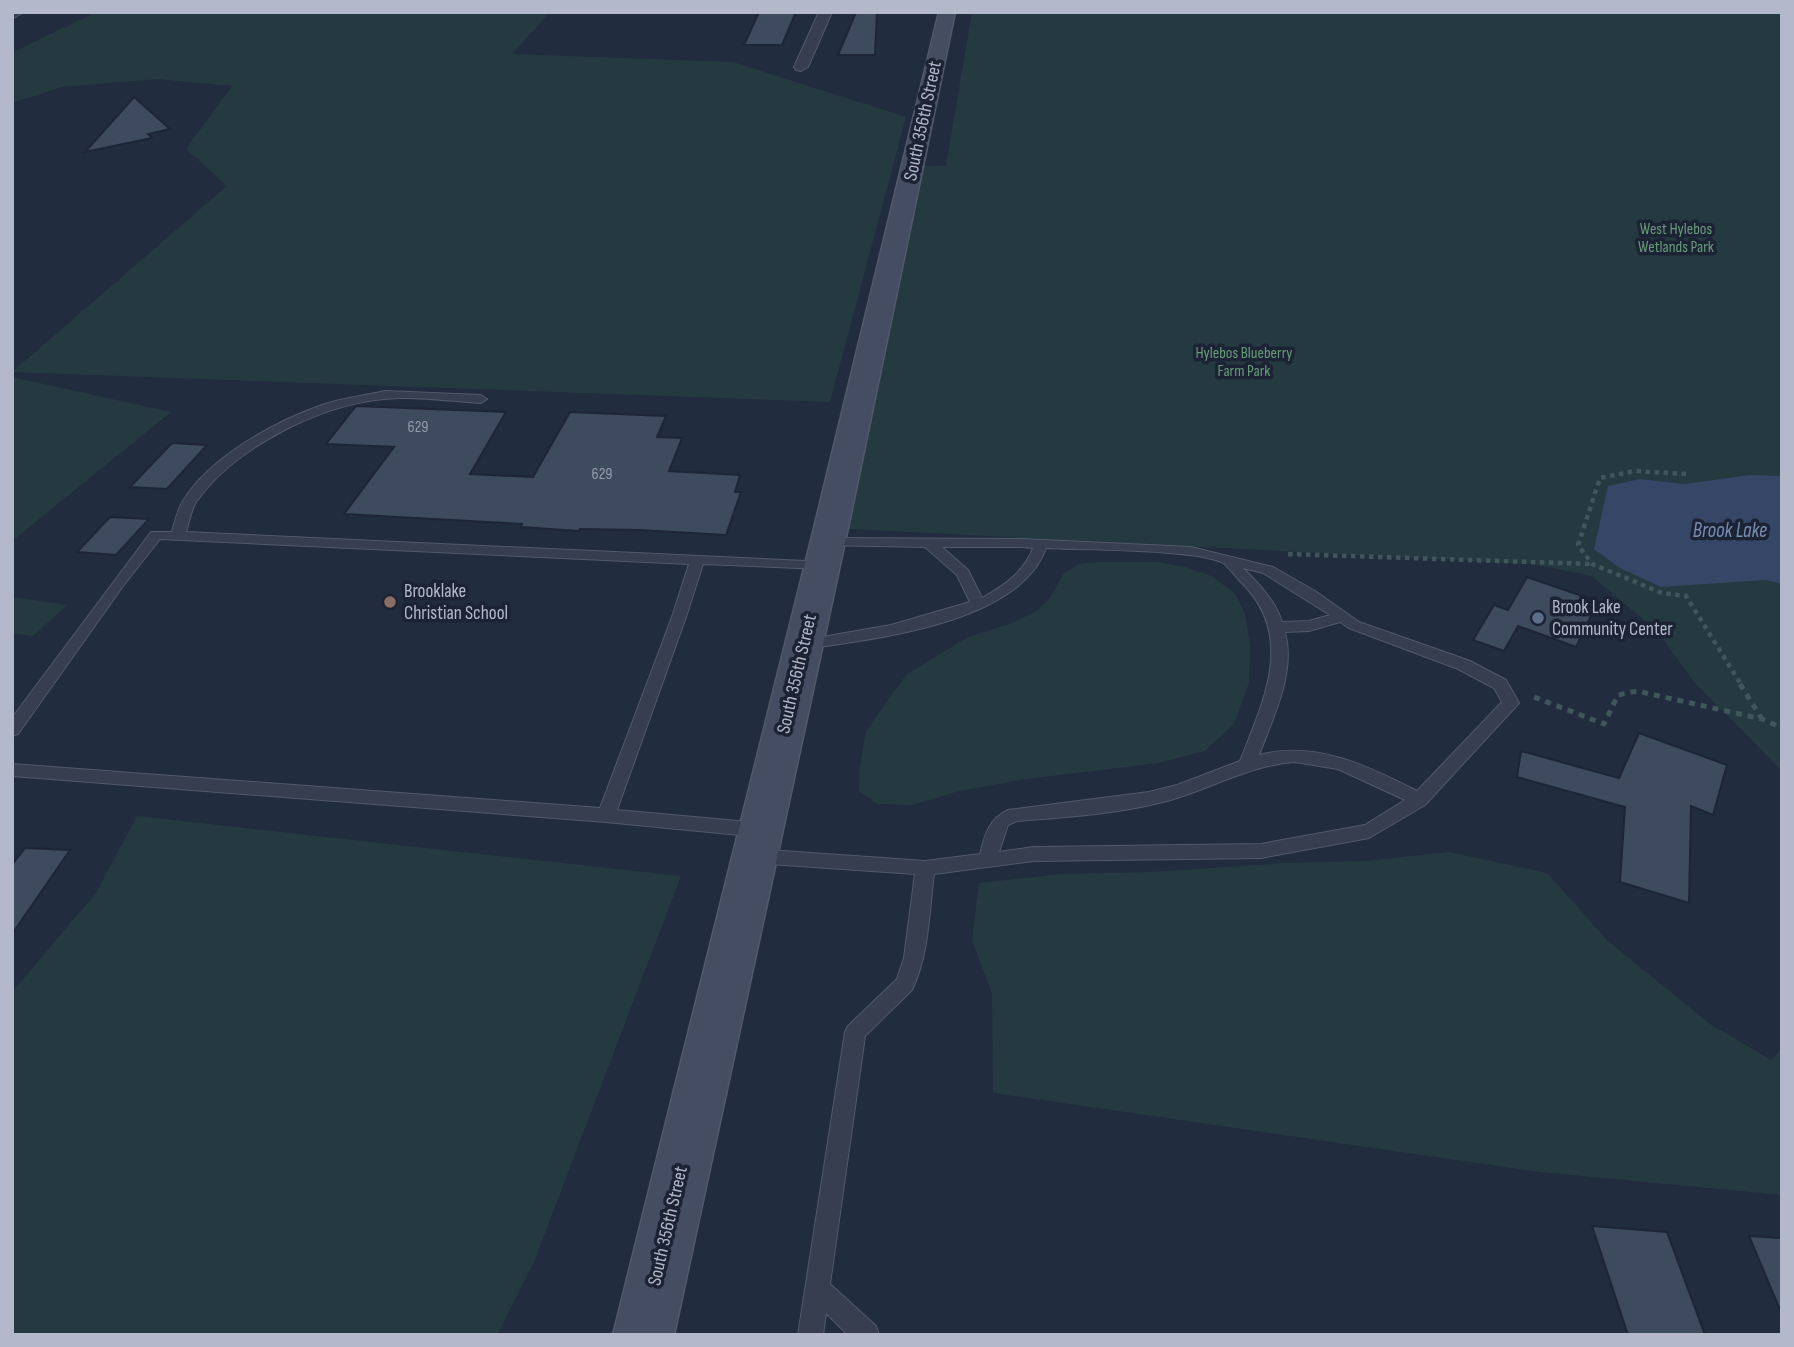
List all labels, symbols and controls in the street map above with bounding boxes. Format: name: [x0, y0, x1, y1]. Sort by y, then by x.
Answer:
street label: South 356th Street: [899, 59, 947, 183]
park label: West Hylebos Wetlands Park: [1638, 220, 1714, 257]
park label: Hylebos Blueberry Farm Park: [1195, 344, 1293, 381]
house number: 629: [408, 418, 428, 437]
house number: 629: [592, 465, 612, 484]
water label: Brook Lake: [1693, 518, 1767, 543]
place label: Brooklake Christian School: [404, 580, 508, 625]
marker: Brooklake Christian School: [382, 594, 398, 610]
place label: Brook Lake Community Center: [1552, 596, 1673, 641]
marker: Brook Lake Community Center: [1530, 610, 1546, 626]
street label: South 356th Street: [772, 612, 822, 736]
street label: South 356th Street: [643, 1164, 693, 1288]

